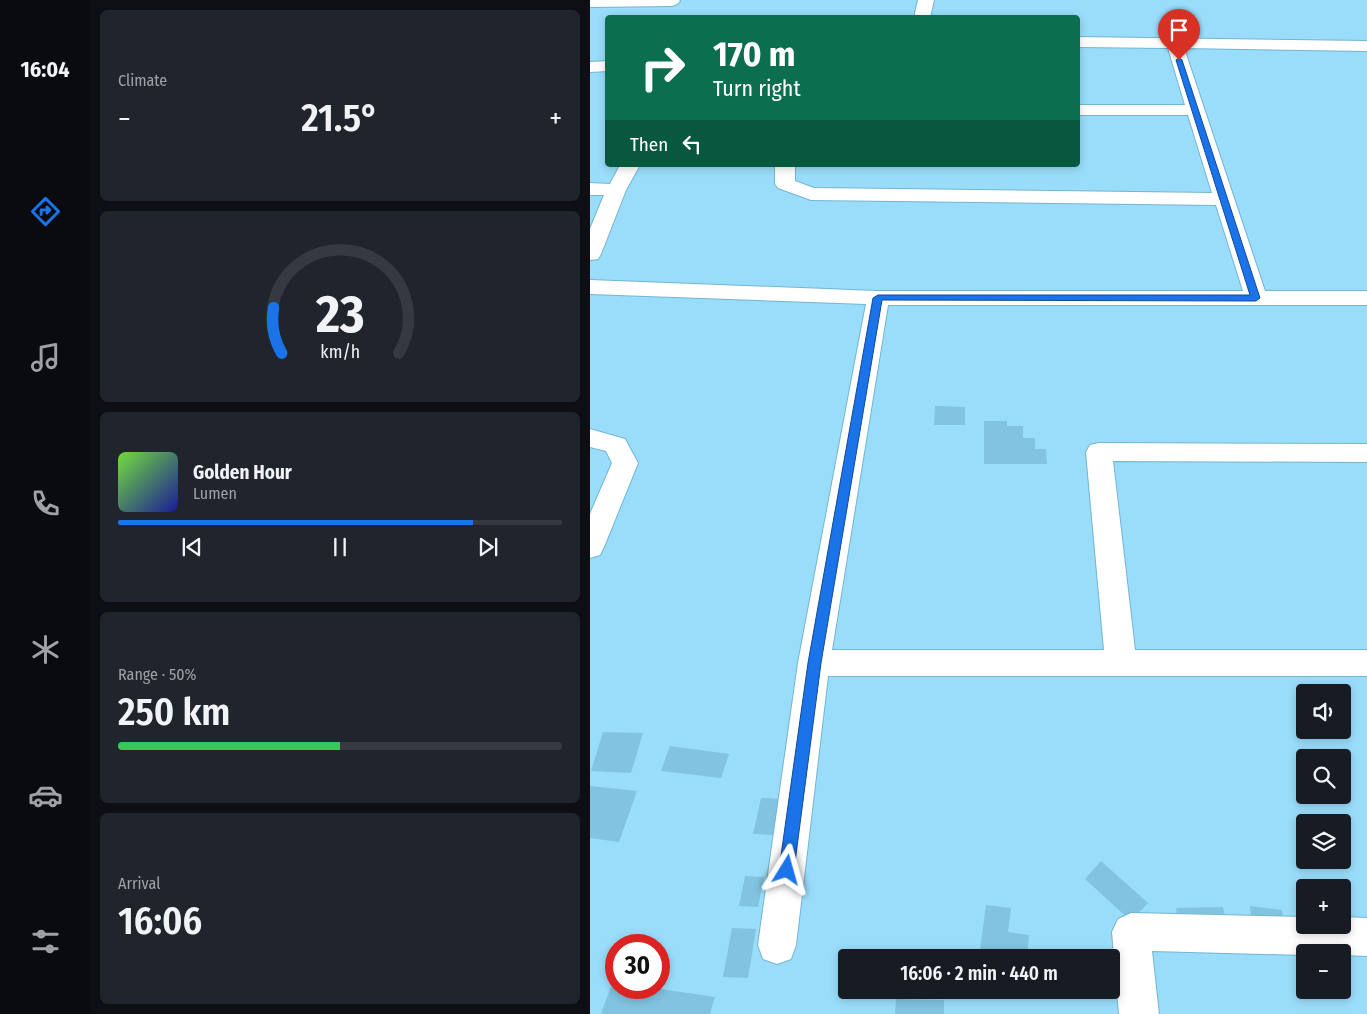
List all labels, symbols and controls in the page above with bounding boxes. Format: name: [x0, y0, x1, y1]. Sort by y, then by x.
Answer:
pin: [1158, 9, 1200, 60]
icon: arrive: [1165, 16, 1193, 44]
text: 170 m: [713, 33, 796, 75]
icon: right: [630, 35, 695, 100]
text: 16:04: [20, 56, 70, 83]
text: Climate: [118, 71, 167, 90]
text: Turn right: [713, 75, 801, 102]
text: 21.5°: [301, 95, 379, 141]
text: −: [118, 102, 131, 135]
text: +: [549, 102, 562, 135]
icon: left: [678, 130, 706, 158]
text: Then: [630, 133, 668, 156]
icon: directions: [28, 194, 63, 229]
text: 23: [315, 283, 364, 346]
icon: music: [28, 340, 63, 375]
text: km/h: [320, 341, 360, 363]
text: Golden Hour: [193, 461, 292, 484]
text: Lumen: [193, 484, 237, 503]
icon: phone: [28, 486, 63, 521]
icon: previous: [178, 533, 206, 561]
icon: pause: [326, 533, 354, 561]
icon: next: [474, 533, 502, 561]
icon: climate: [28, 632, 63, 667]
text: Range · 50%: [118, 665, 197, 684]
map controls: [1296, 684, 1351, 999]
button: sound: [1296, 684, 1351, 739]
text: 250 km: [118, 689, 230, 735]
button: search: [1296, 749, 1351, 804]
icon: car: [28, 778, 63, 813]
button: layers: [1296, 814, 1351, 869]
position arrow: [760, 843, 812, 895]
text: Arrival: [118, 874, 160, 893]
button: +: [1296, 879, 1351, 934]
text: 16:06: [118, 898, 202, 944]
icon: filters: [28, 924, 63, 959]
speed limit sign: 30: [605, 934, 670, 999]
button: −: [1296, 944, 1351, 999]
text: 16:06 · 2 min · 440 m: [900, 962, 1058, 985]

